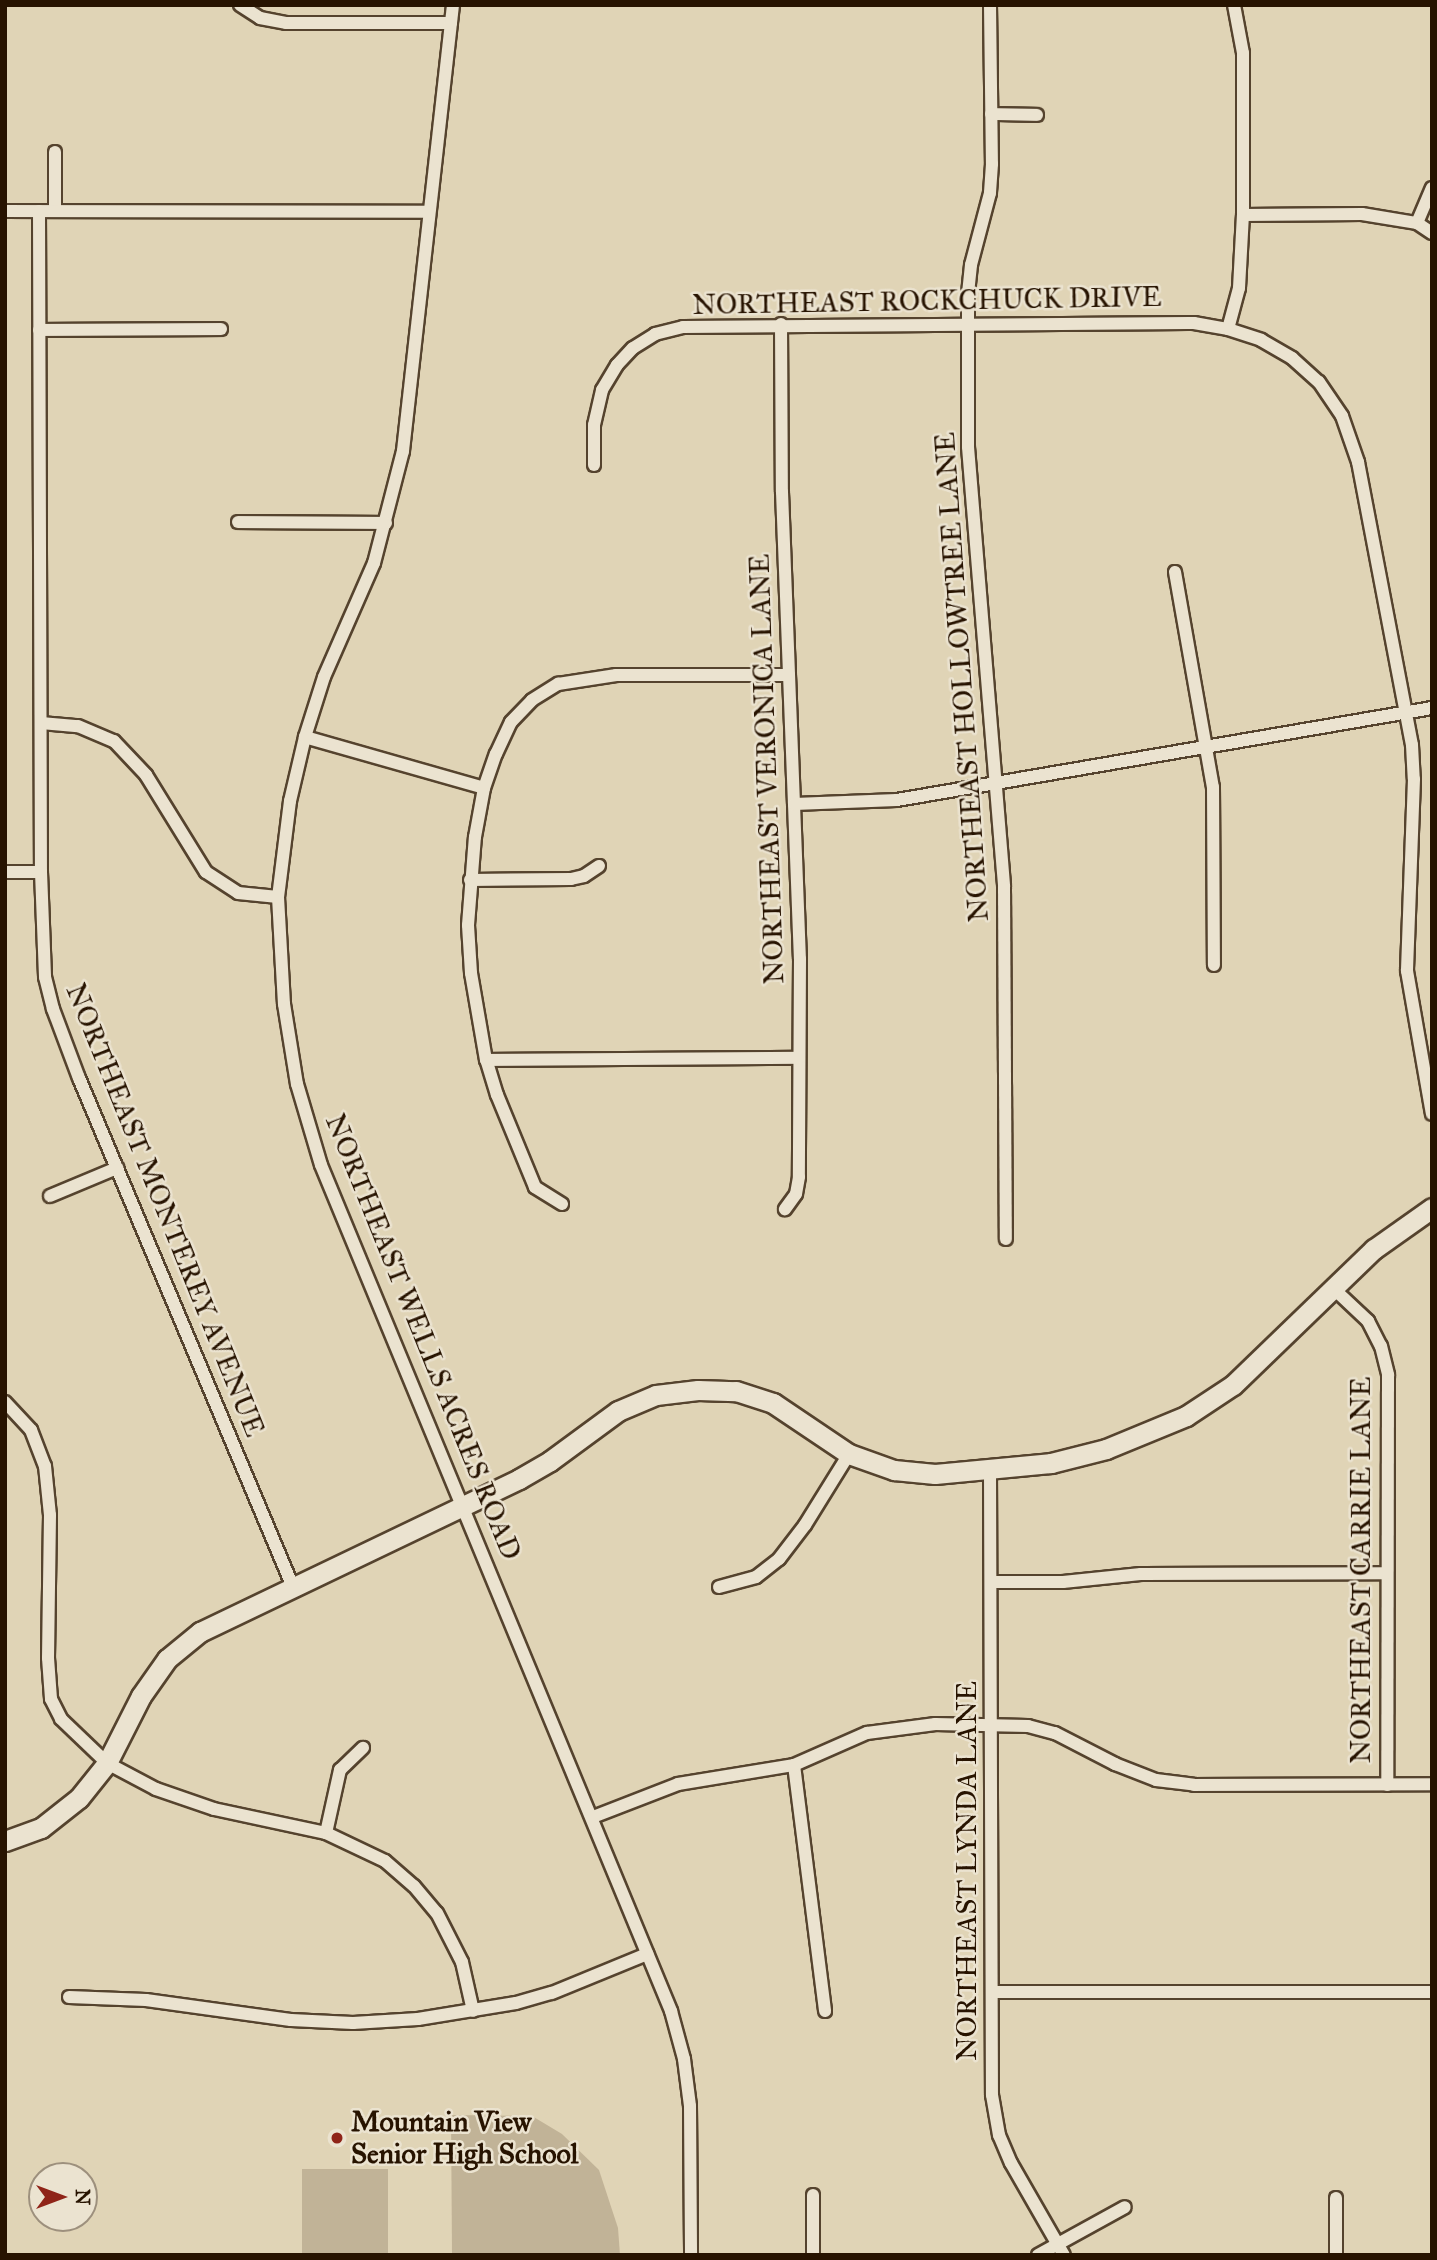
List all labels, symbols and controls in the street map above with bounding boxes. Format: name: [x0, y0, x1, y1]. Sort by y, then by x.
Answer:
street label: NORTHEAST ROCKCHUCK DRIVE: [692, 280, 1162, 322]
street label: NORTHEAST HOLLOWTREE LANE: [928, 431, 996, 923]
street label: NORTHEAST VERONICA LANE: [743, 553, 791, 985]
street label: NORTHEAST MONTEREY AVENUE: [58, 979, 272, 1441]
street label: NORTHEAST WELLS ACRES ROAD: [318, 1109, 528, 1565]
street label: NORTHEAST CARRIE LANE: [1344, 1376, 1378, 1764]
street label: NORTHEAST LYNDA LANE: [950, 1681, 984, 2061]
place label: Mountain View Senior High School: [351, 2105, 578, 2171]
marker: Mountain View Senior High School: [329, 2130, 345, 2146]
north arrow: [28, 2162, 98, 2232]
text: N: [71, 2189, 94, 2205]

